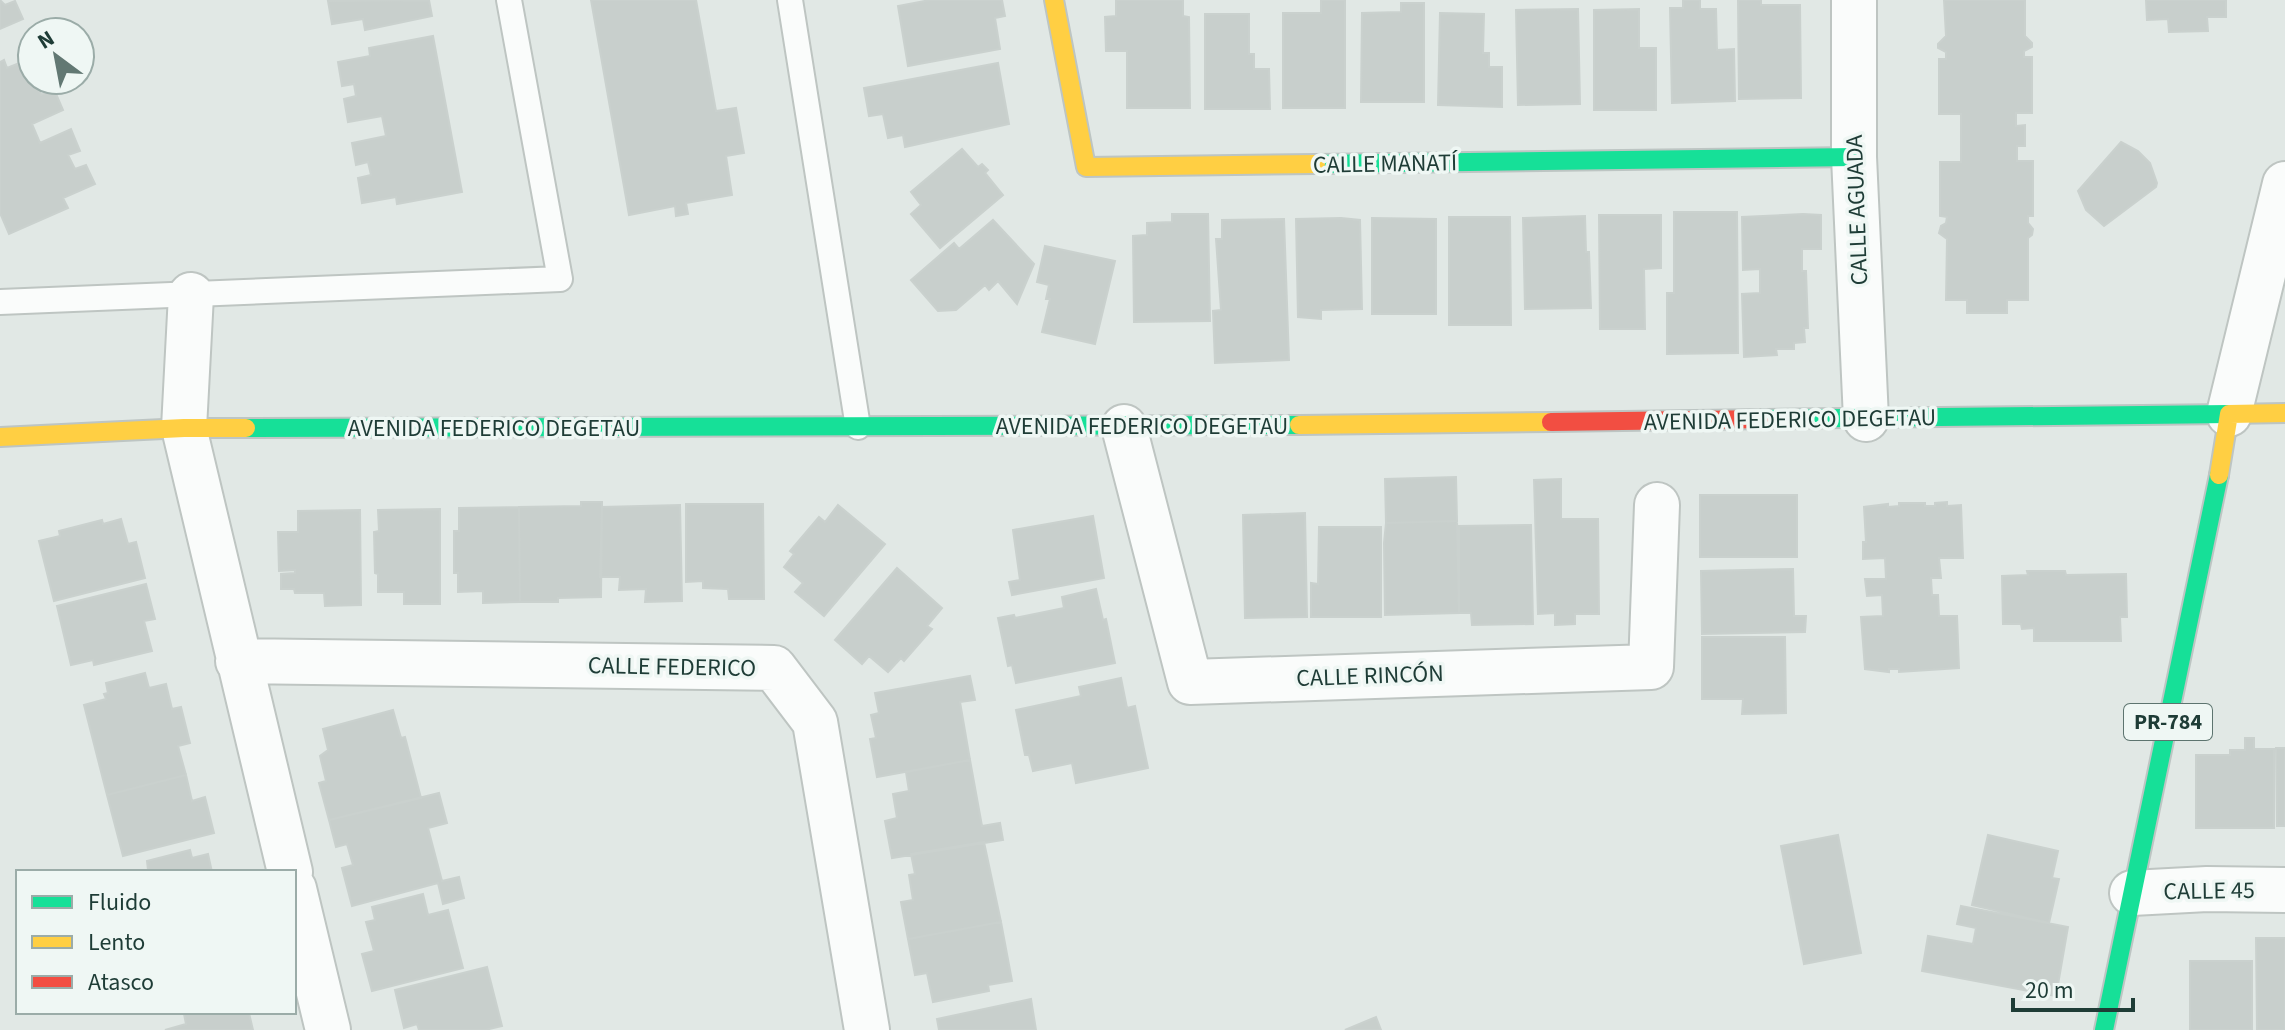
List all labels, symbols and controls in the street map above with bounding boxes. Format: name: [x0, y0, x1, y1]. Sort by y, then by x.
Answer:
north arrow: [16, 16, 96, 96]
text: N: [31, 22, 61, 57]
street label: CALLE AGUADA: [1837, 134, 1877, 286]
street label: CALLE MANATÍ: [1312, 145, 1459, 183]
street label: AVENIDA FEDERICO DEGETAU: [1643, 400, 1937, 440]
street label: AVENIDA FEDERICO DEGETAU: [996, 409, 1288, 444]
street label: AVENIDA FEDERICO DEGETAU: [348, 411, 640, 446]
street label: CALLE FEDERICO: [588, 648, 756, 686]
street label: CALLE RINCÓN: [1296, 656, 1444, 696]
road number: PR-784: [2124, 704, 2212, 740]
legend: [16, 870, 296, 1014]
street label: CALLE 45: [2163, 873, 2255, 909]
text: Fluido: [88, 885, 151, 920]
text: Lento: [88, 925, 145, 960]
scale bar: [2013, 962, 2133, 1012]
text: Atasco: [88, 965, 154, 1000]
text: 20 m: [2025, 973, 2074, 1008]

